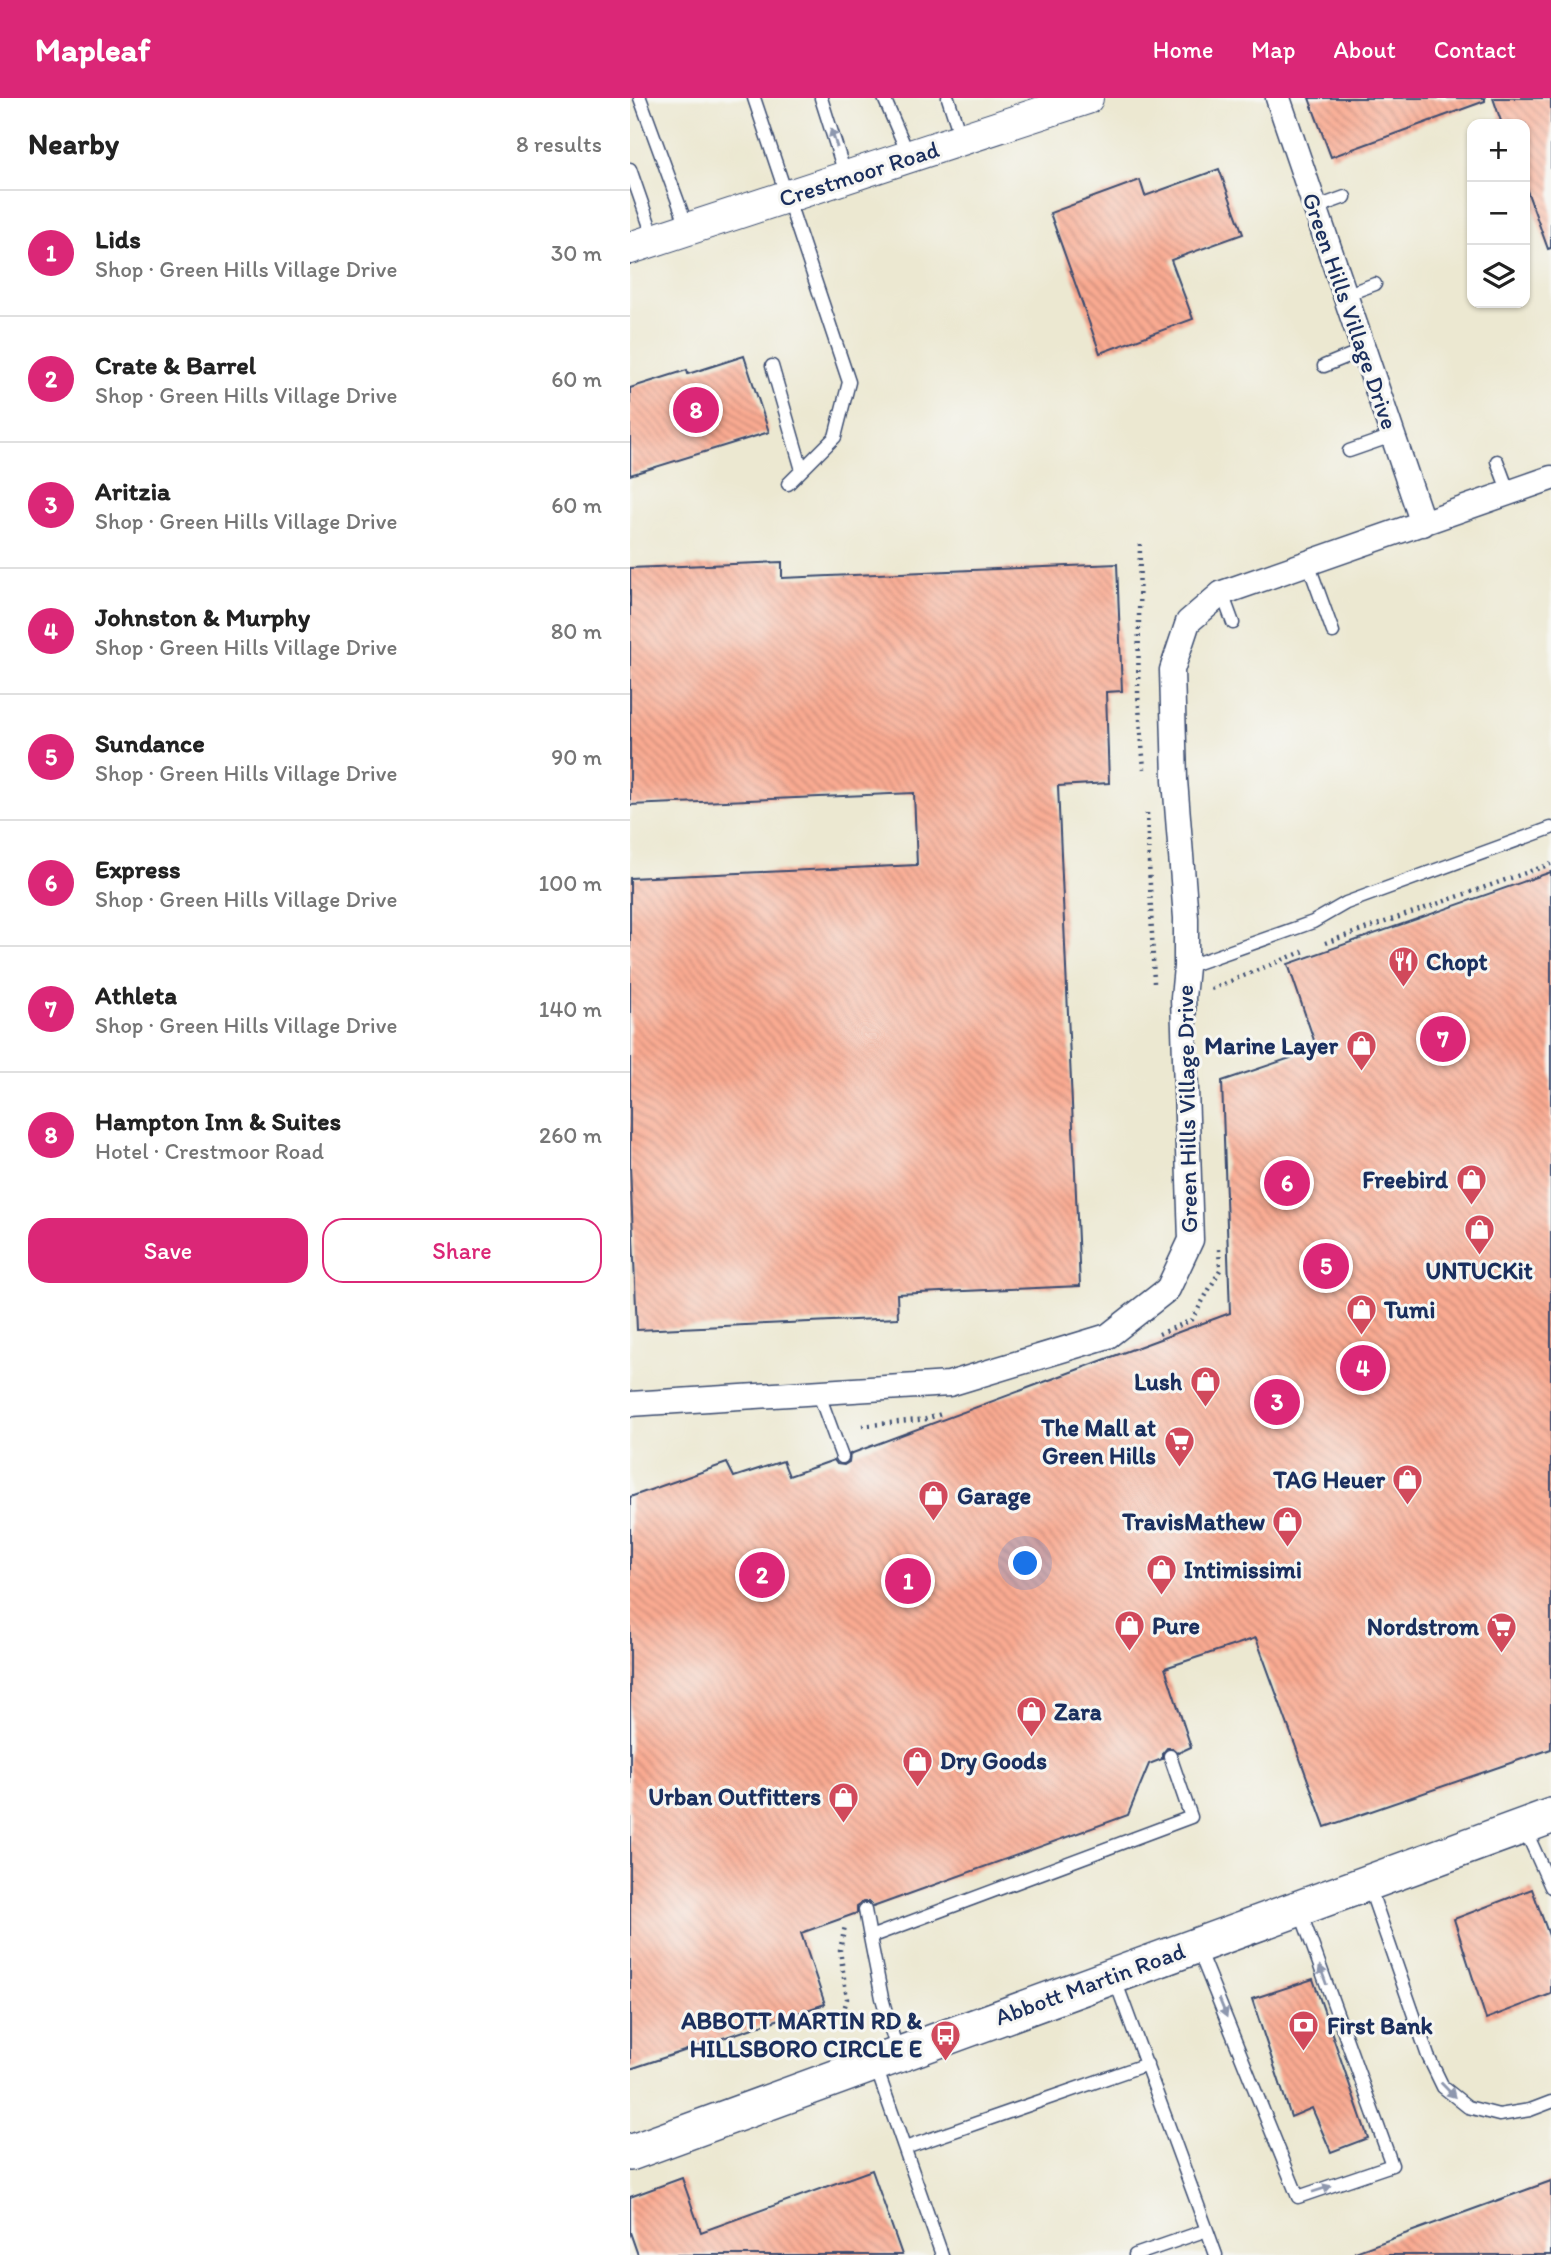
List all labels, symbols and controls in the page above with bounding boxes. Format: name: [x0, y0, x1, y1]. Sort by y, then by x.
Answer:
text: Mapleaf: [35, 30, 150, 69]
text: Home: [1153, 35, 1213, 64]
text: Map: [1251, 35, 1295, 64]
text: About: [1333, 35, 1396, 64]
text: Contact: [1434, 35, 1516, 64]
map controls: [1467, 119, 1530, 308]
button: +: [1467, 119, 1530, 182]
text: Nearby: [28, 125, 119, 162]
one-way arrow: [828, 127, 839, 148]
text: 8 results: [516, 130, 602, 158]
street label: Crestmoor Road: [775, 134, 942, 213]
button: −: [1467, 182, 1530, 245]
street label: Green Hills Village Drive: [1296, 189, 1405, 433]
text: Lids: [95, 223, 141, 255]
text: 1: [46, 239, 56, 267]
text: 30 m: [551, 239, 602, 267]
button: layers: [1467, 245, 1530, 308]
text: Shop · Green Hills Village Drive: [95, 255, 397, 283]
text: Crate & Barrel: [95, 349, 256, 381]
text: 2: [45, 365, 57, 393]
text: 60 m: [551, 365, 602, 393]
text: Shop · Green Hills Village Drive: [95, 381, 397, 409]
pin: 8: [673, 384, 719, 436]
text: Aritzia: [95, 475, 171, 507]
text: 3: [45, 491, 57, 519]
text: 60 m: [551, 491, 602, 519]
text: Shop · Green Hills Village Drive: [95, 507, 397, 535]
text: Johnston & Murphy: [95, 601, 310, 633]
text: 4: [44, 617, 58, 645]
text: 80 m: [551, 617, 602, 645]
text: Shop · Green Hills Village Drive: [95, 633, 397, 661]
text: Sundance: [95, 727, 205, 759]
text: 5: [45, 743, 57, 771]
text: 90 m: [551, 743, 602, 771]
text: Shop · Green Hills Village Drive: [95, 759, 397, 787]
text: Express: [95, 853, 181, 885]
text: 6: [45, 869, 57, 897]
text: 100 m: [538, 869, 602, 897]
text: Shop · Green Hills Village Drive: [95, 885, 397, 913]
restaurant icon: Chopt: [1386, 945, 1420, 989]
place label: Chopt: [1426, 947, 1488, 977]
text: Athleta: [95, 979, 177, 1011]
street label: Green Hills Village Drive: [1170, 985, 1203, 1233]
text: 7: [45, 995, 57, 1023]
text: 140 m: [539, 995, 602, 1023]
text: Shop · Green Hills Village Drive: [95, 1011, 397, 1039]
pin: 7: [1420, 1013, 1466, 1065]
shop icon: Marine Layer: [1344, 1029, 1378, 1073]
place label: Marine Layer: [1204, 1031, 1338, 1061]
text: Hampton Inn & Suites: [95, 1105, 341, 1137]
text: 8: [45, 1121, 57, 1149]
text: 260 m: [539, 1121, 602, 1149]
text: Hotel · Crestmoor Road: [95, 1137, 324, 1165]
pin: 6: [1264, 1157, 1310, 1209]
shop icon: Freebird: [1454, 1163, 1488, 1207]
place label: Freebird: [1362, 1165, 1449, 1194]
shop icon: UNTUCKit: [1462, 1212, 1496, 1256]
button: Save: [28, 1218, 308, 1283]
button: Share: [322, 1218, 602, 1283]
pin: 5: [1303, 1240, 1349, 1292]
place label: UNTUCKit: [1425, 1256, 1533, 1285]
shop icon: Tumi: [1344, 1293, 1378, 1337]
place label: Tumi: [1383, 1295, 1435, 1324]
pin: 4: [1340, 1342, 1386, 1394]
shop icon: Lush: [1188, 1365, 1222, 1409]
place label: Lush: [1134, 1367, 1183, 1396]
pin: 3: [1254, 1376, 1300, 1428]
place label: The Mall at Green Hills: [1040, 1413, 1156, 1470]
supermarket icon: The Mall at Green Hills: [1162, 1425, 1196, 1469]
shop icon: TAG Heuer: [1391, 1463, 1425, 1507]
place label: TAG Heuer: [1272, 1465, 1385, 1494]
shop icon: Garage: [917, 1479, 951, 1523]
place label: Garage: [957, 1481, 1031, 1511]
shop icon: TravisMathew: [1271, 1505, 1305, 1549]
place label: TravisMathew: [1121, 1507, 1266, 1536]
your location: [1008, 1546, 1042, 1580]
pin: 2: [739, 1549, 785, 1601]
shop icon: Intimissimi: [1144, 1553, 1178, 1597]
pin: 1: [885, 1555, 931, 1607]
place label: Intimissimi: [1184, 1555, 1302, 1584]
shop icon: Pure: [1112, 1609, 1146, 1653]
supermarket icon: Nordstrom: [1485, 1610, 1519, 1654]
place label: Pure: [1152, 1611, 1200, 1640]
place label: Nordstrom: [1367, 1612, 1480, 1641]
shop icon: Zara: [1014, 1695, 1048, 1739]
place label: Zara: [1054, 1697, 1102, 1726]
shop icon: Dry Goods: [900, 1744, 934, 1788]
place label: Dry Goods: [940, 1746, 1047, 1776]
shop icon: Urban Outfitters: [827, 1780, 861, 1824]
place label: Urban Outfitters: [648, 1782, 821, 1811]
street label: Abbott Martin Road: [991, 1936, 1189, 2031]
one-way arrow: [1317, 1964, 1328, 1985]
one-way arrow: [1217, 1998, 1228, 2019]
place label: ABBOTT MARTIN RD & HILLSBORO CIRCLE E: [680, 2006, 922, 2063]
bank icon: First Bank: [1287, 2009, 1321, 2053]
place label: First Bank: [1327, 2011, 1434, 2040]
bus stop icon: ABBOTT MARTIN RD & HILLSBORO CIRCLE E: [928, 2018, 962, 2062]
one-way arrow: [1440, 2081, 1457, 2098]
one-way arrow: [1311, 2183, 1332, 2194]

